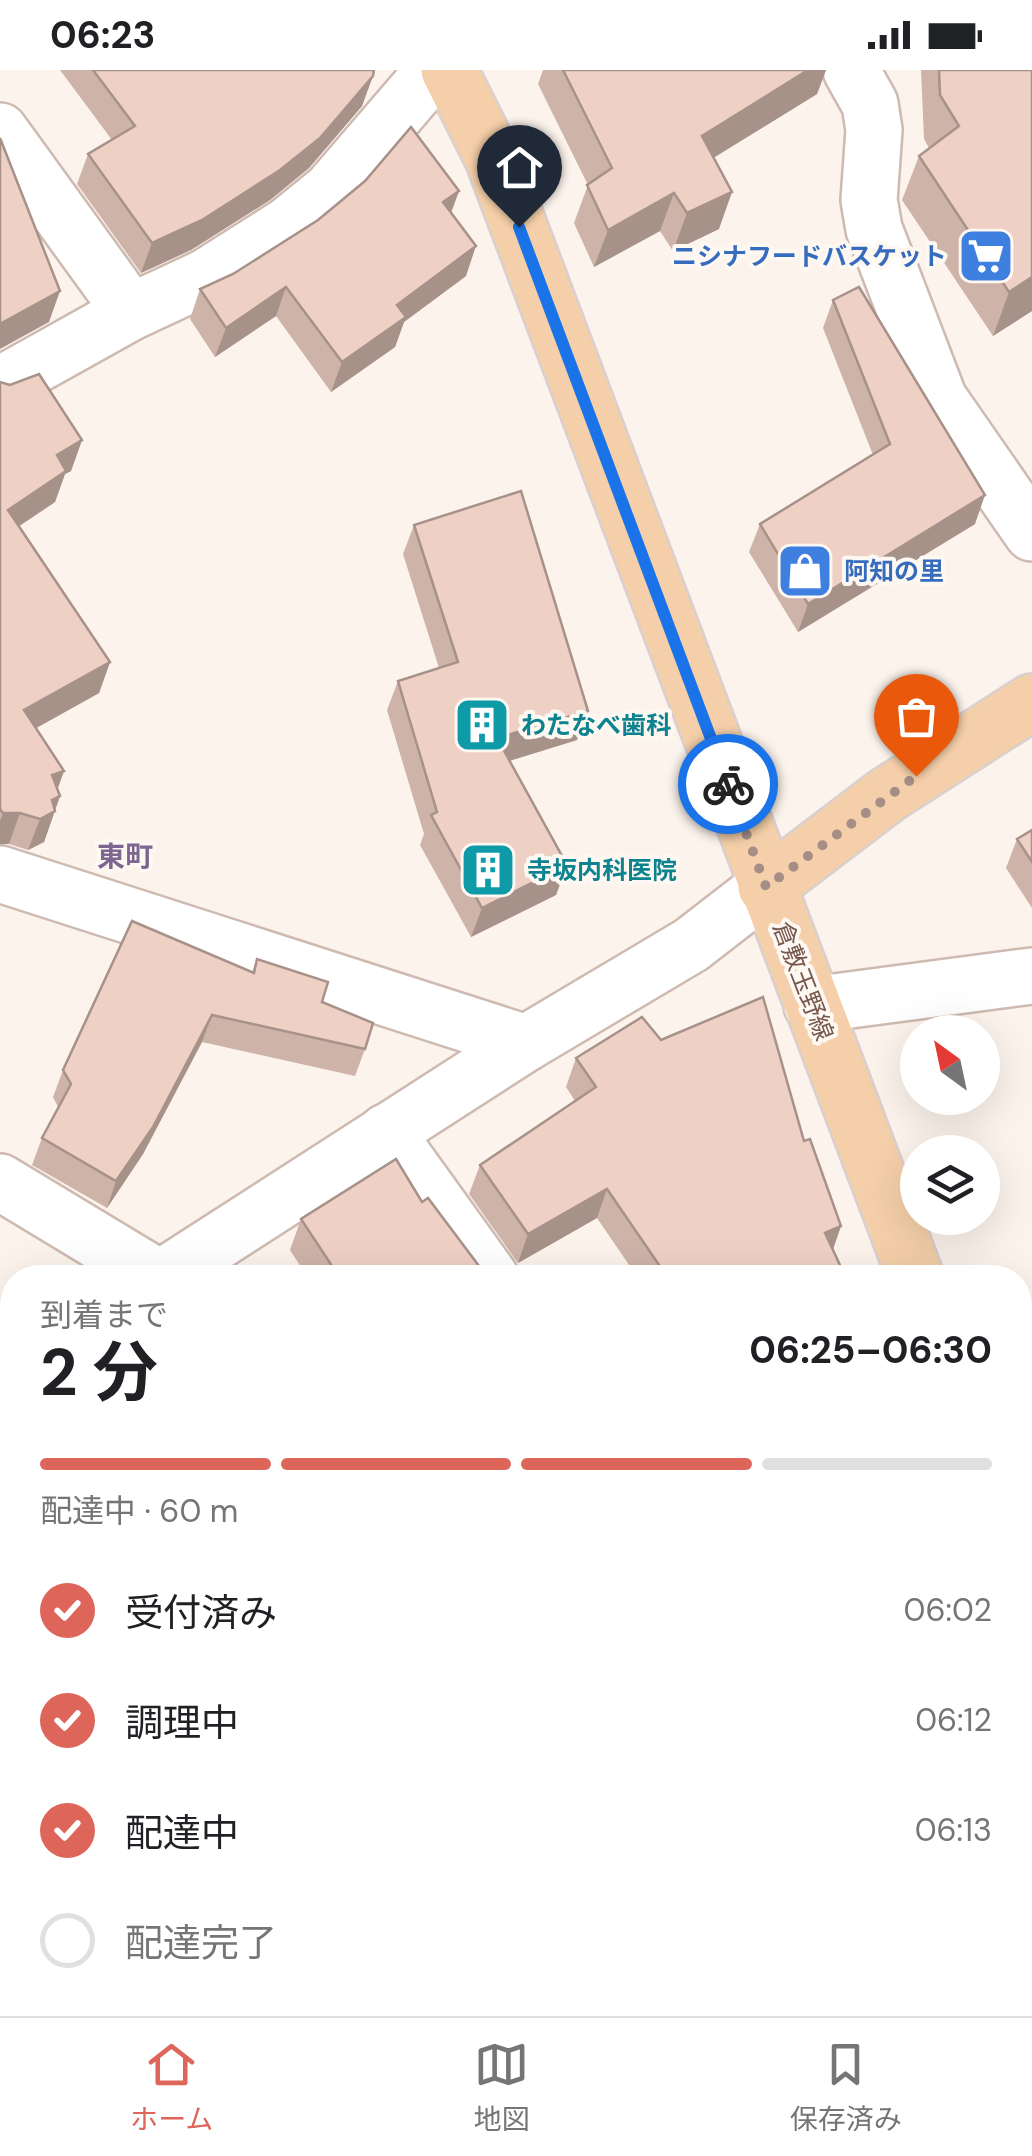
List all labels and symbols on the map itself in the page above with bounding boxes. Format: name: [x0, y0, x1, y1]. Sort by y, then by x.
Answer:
pin: [477, 125, 562, 228]
supermarket icon: ニシナフードバスケット: [956, 226, 1016, 286]
place label: ニシナフードバスケット: [672, 240, 947, 273]
shop icon: 阿知の里: [775, 541, 835, 601]
place label: 阿知の里: [844, 555, 944, 588]
pin: [874, 674, 959, 777]
building icon: わたなべ歯科: [452, 695, 512, 755]
place label: わたなべ歯科: [521, 709, 671, 742]
courier: [678, 734, 778, 834]
district label: 東町: [97, 838, 153, 875]
building icon: 寺坂内科医院: [458, 840, 518, 900]
place label: 寺坂内科医院: [527, 854, 677, 887]
street label: 倉敷玉野線: [765, 917, 841, 1045]
north arrow: [900, 1015, 1000, 1115]

